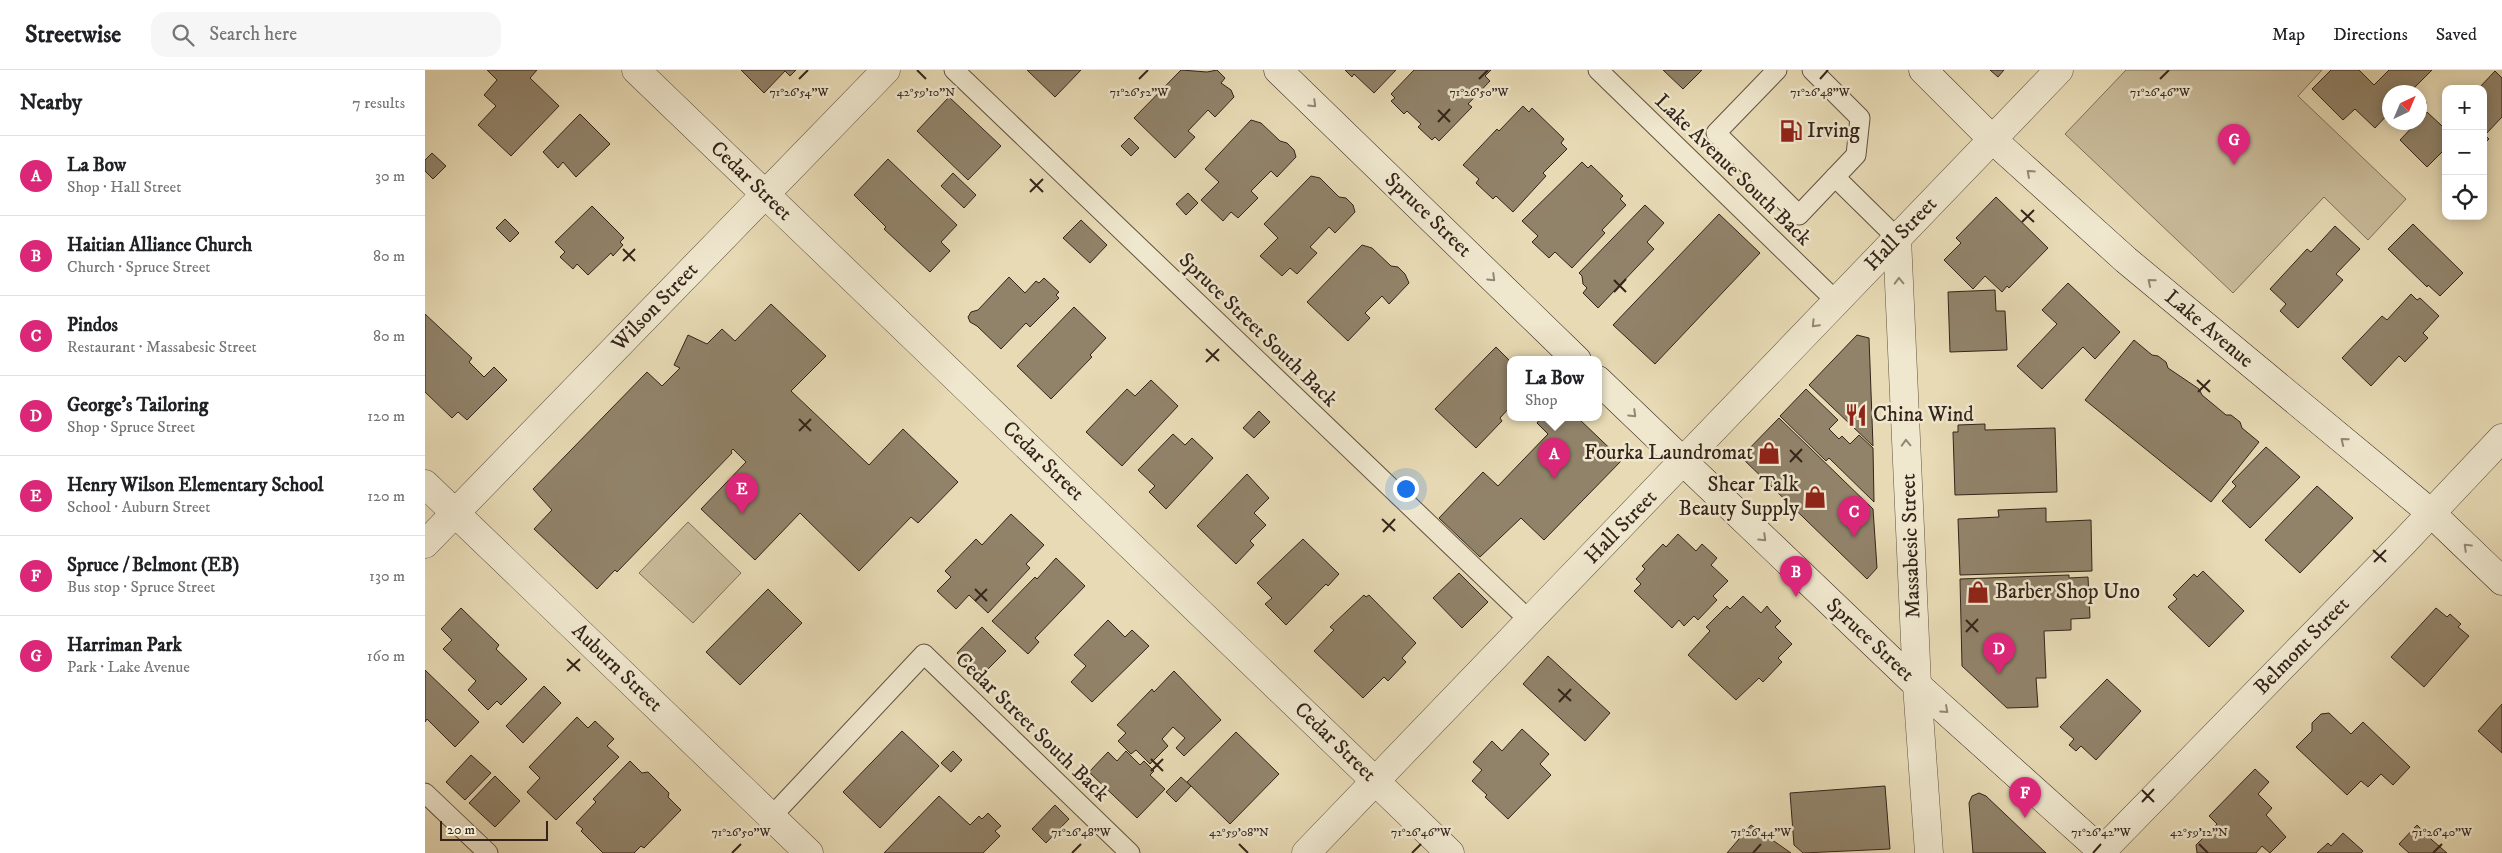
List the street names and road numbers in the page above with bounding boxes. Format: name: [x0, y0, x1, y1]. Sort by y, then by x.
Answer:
street label: Lake Avenue South Back: [1649, 88, 1817, 252]
street label: Cedar Street: [705, 136, 798, 227]
street label: Spruce Street: [1379, 167, 1477, 263]
street label: Hall Street: [1859, 191, 1943, 277]
street label: Spruce Street South Back: [1173, 247, 1343, 413]
street label: Wilson Street: [606, 257, 704, 358]
street label: Lake Avenue: [2159, 284, 2259, 374]
street label: Cedar Street: [997, 416, 1090, 507]
street label: Massabesic Street: [1895, 473, 1927, 619]
street label: Hall Street: [1579, 484, 1663, 570]
street label: Belmont Street: [2249, 591, 2355, 700]
street label: Spruce Street: [1820, 593, 1920, 688]
street label: Auburn Street: [566, 618, 668, 718]
street label: Cedar Street South Back: [950, 647, 1115, 808]
street label: Cedar Street: [1289, 697, 1382, 788]

